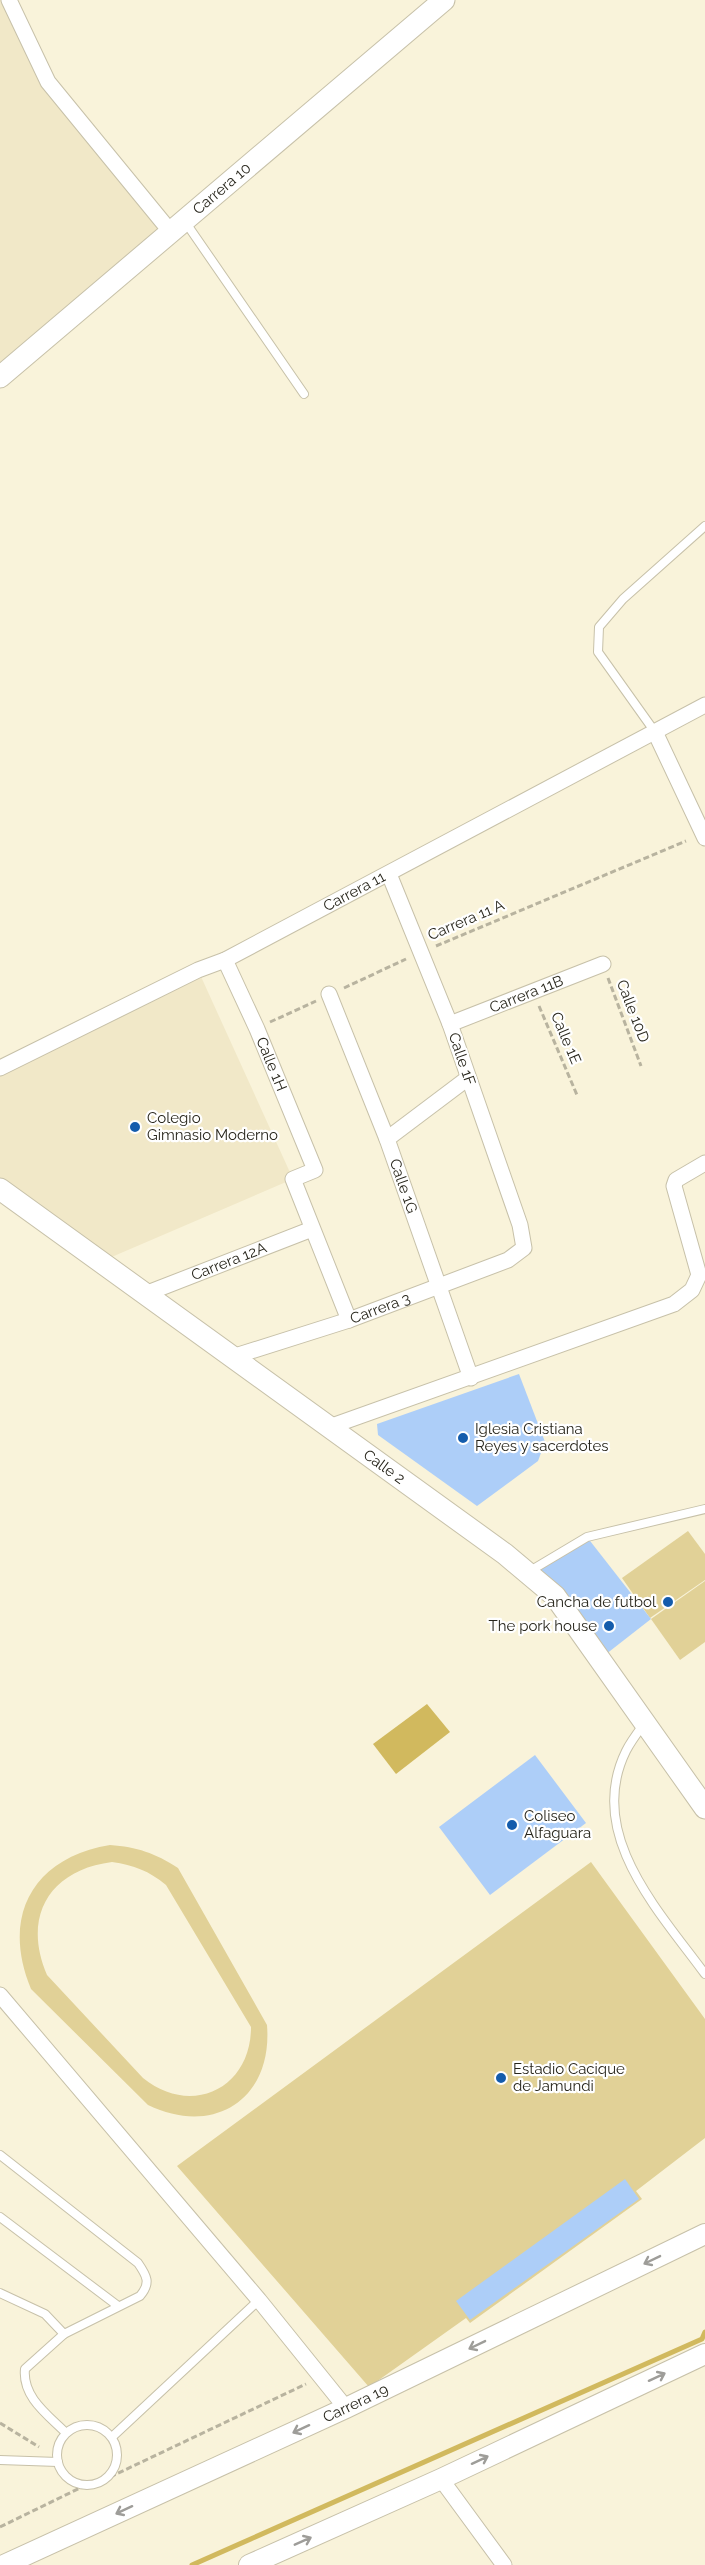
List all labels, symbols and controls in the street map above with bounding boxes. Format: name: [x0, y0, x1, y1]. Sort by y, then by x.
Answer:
street label: Carrera 10: [189, 159, 255, 218]
street label: Carrera 11: [320, 867, 389, 915]
street label: Carrera 11 A: [425, 896, 507, 944]
street label: Carrera 11B: [487, 972, 566, 1017]
street label: Calle 10D: [613, 977, 653, 1045]
street label: Calle 1E: [547, 1009, 585, 1067]
street label: Calle 1F: [445, 1030, 479, 1088]
street label: Calle 1H: [252, 1034, 291, 1094]
place label: Colegio Gimnasio Moderno: [147, 1109, 278, 1144]
marker: Colegio Gimnasio Moderno: [128, 1120, 142, 1134]
street label: Calle 1G: [386, 1156, 421, 1216]
street label: Carrera 12A: [189, 1239, 269, 1284]
street label: Carrera 3: [348, 1289, 413, 1328]
place label: Iglesia Cristiana Reyes y sacerdotes: [475, 1420, 609, 1455]
marker: Iglesia Cristiana Reyes y sacerdotes: [456, 1431, 470, 1445]
street label: Calle 2: [360, 1446, 409, 1488]
place label: Cancha de futbol: [537, 1593, 657, 1611]
marker: Cancha de futbol: [661, 1595, 675, 1609]
place label: The pork house: [489, 1617, 597, 1635]
marker: The pork house: [602, 1619, 616, 1633]
place label: Coliseo Alfaguara: [524, 1807, 591, 1842]
marker: Coliseo Alfaguara: [505, 1818, 519, 1832]
place label: Estadio Cacique de Jamundi: [513, 2060, 625, 2095]
marker: Estadio Cacique de Jamundi: [494, 2071, 508, 2085]
one-way arrow: [644, 2254, 662, 2266]
one-way arrow: [468, 2339, 486, 2351]
one-way arrow: [647, 2371, 665, 2383]
street label: Carrera 19: [320, 2380, 391, 2426]
one-way arrow: [292, 2424, 310, 2435]
one-way arrow: [471, 2454, 489, 2466]
one-way arrow: [115, 2505, 133, 2516]
one-way arrow: [293, 2535, 311, 2546]

